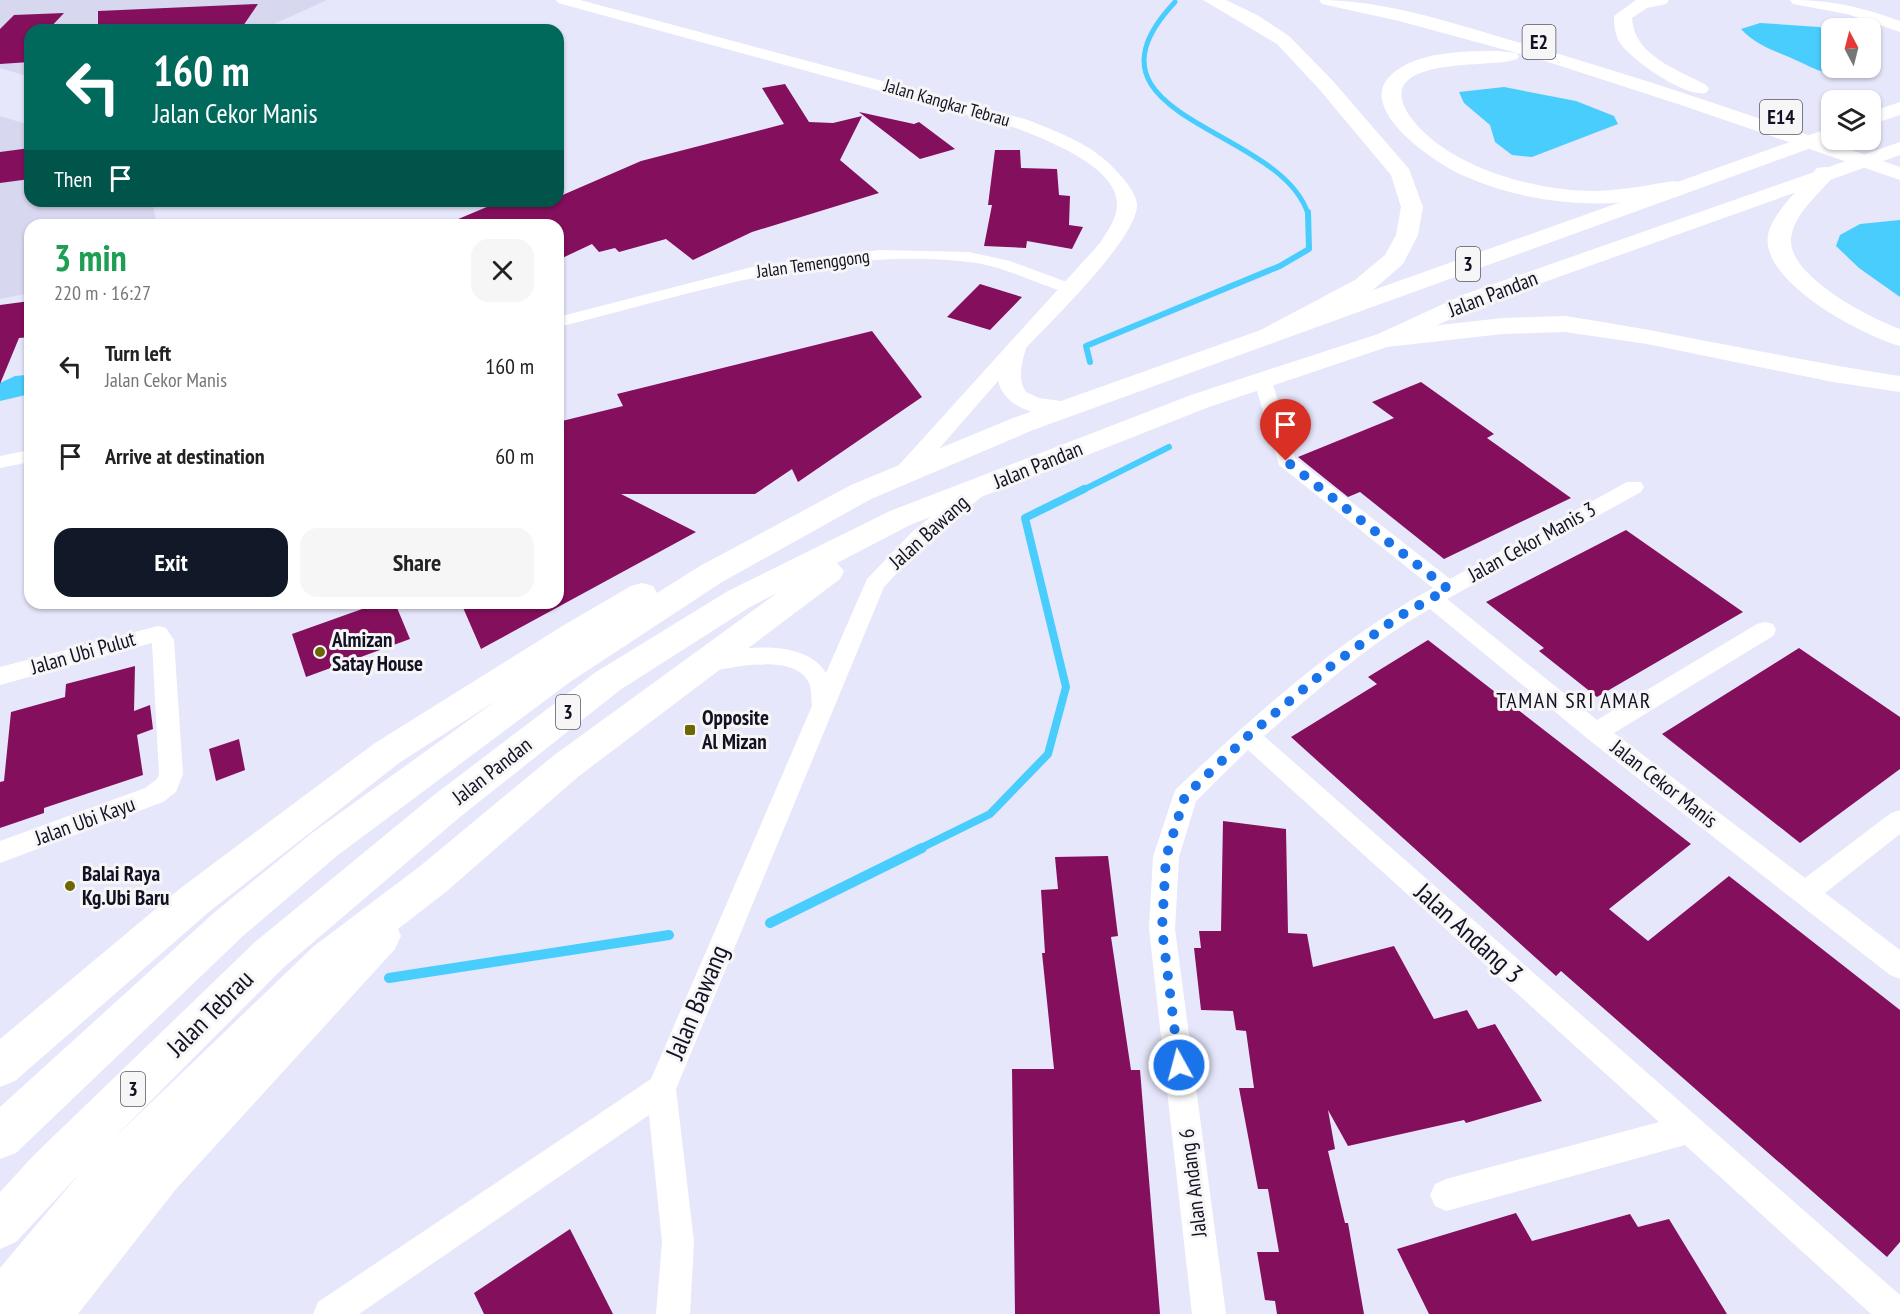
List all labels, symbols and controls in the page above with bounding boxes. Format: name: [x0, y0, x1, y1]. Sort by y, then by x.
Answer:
north arrow: [1821, 18, 1881, 78]
map controls: [1821, 18, 1881, 150]
road number: E2: [1522, 25, 1556, 59]
text: 160 m: [153, 43, 250, 98]
icon: left: [54, 48, 132, 126]
street label: Jalan Kangkar Tebrau: [881, 73, 1013, 131]
button: layers: [1821, 90, 1881, 150]
text: Jalan Cekor Manis: [153, 96, 318, 130]
road number: E14: [1760, 100, 1802, 134]
icon: arrive: [104, 162, 137, 195]
text: Then: [54, 165, 92, 193]
text: 3 min: [54, 234, 127, 281]
button: close: [471, 239, 534, 302]
street label: Jalan Temenggong: [754, 244, 871, 283]
road number: 3: [1456, 247, 1480, 281]
street label: Jalan Pandan: [1443, 264, 1541, 323]
text: 220 m · 16:27: [54, 280, 151, 306]
text: Turn left: [105, 339, 171, 367]
icon: left: [54, 350, 87, 383]
text: 160 m: [485, 352, 534, 380]
text: Jalan Cekor Manis: [105, 367, 227, 393]
pin: [1260, 399, 1311, 461]
icon: arrive: [1269, 408, 1302, 441]
street label: Jalan Pandan: [988, 434, 1086, 495]
icon: arrive: [54, 440, 87, 473]
text: Arrive at destination: [105, 442, 265, 470]
text: 60 m: [495, 442, 534, 470]
street label: Jalan Bawang: [883, 489, 974, 575]
street label: Jalan Cekor Manis 3: [1462, 495, 1600, 588]
button: Exit: [54, 528, 288, 597]
button: Share: [300, 528, 534, 597]
street label: Jalan Ubi Pulut: [27, 625, 138, 681]
place label: Almizan Satay House: [331, 626, 423, 677]
marker: Almizan Satay House: [313, 645, 327, 659]
district label: TAMAN SRI AMAR: [1496, 686, 1652, 714]
road number: 3: [556, 695, 580, 729]
place label: Opposite Al Mizan: [701, 704, 769, 755]
marker: Opposite Al Mizan: [683, 723, 697, 737]
street label: Jalan Pandan: [446, 731, 537, 811]
street label: Jalan Cekor Manis: [1605, 733, 1723, 834]
street label: Jalan Ubi Kayu: [30, 790, 139, 851]
place label: Balai Raya Kg.Ubi Baru: [82, 860, 169, 911]
street label: Jalan Andang 3: [1408, 875, 1530, 990]
marker: Balai Raya Kg.Ubi Baru: [63, 879, 77, 893]
street label: Jalan Bawang: [657, 940, 735, 1065]
street label: Jalan Tebrau: [159, 962, 260, 1064]
position arrow: [1147, 1033, 1211, 1097]
road number: 3: [121, 1072, 145, 1106]
street label: Jalan Andang 6: [1172, 1127, 1213, 1240]

